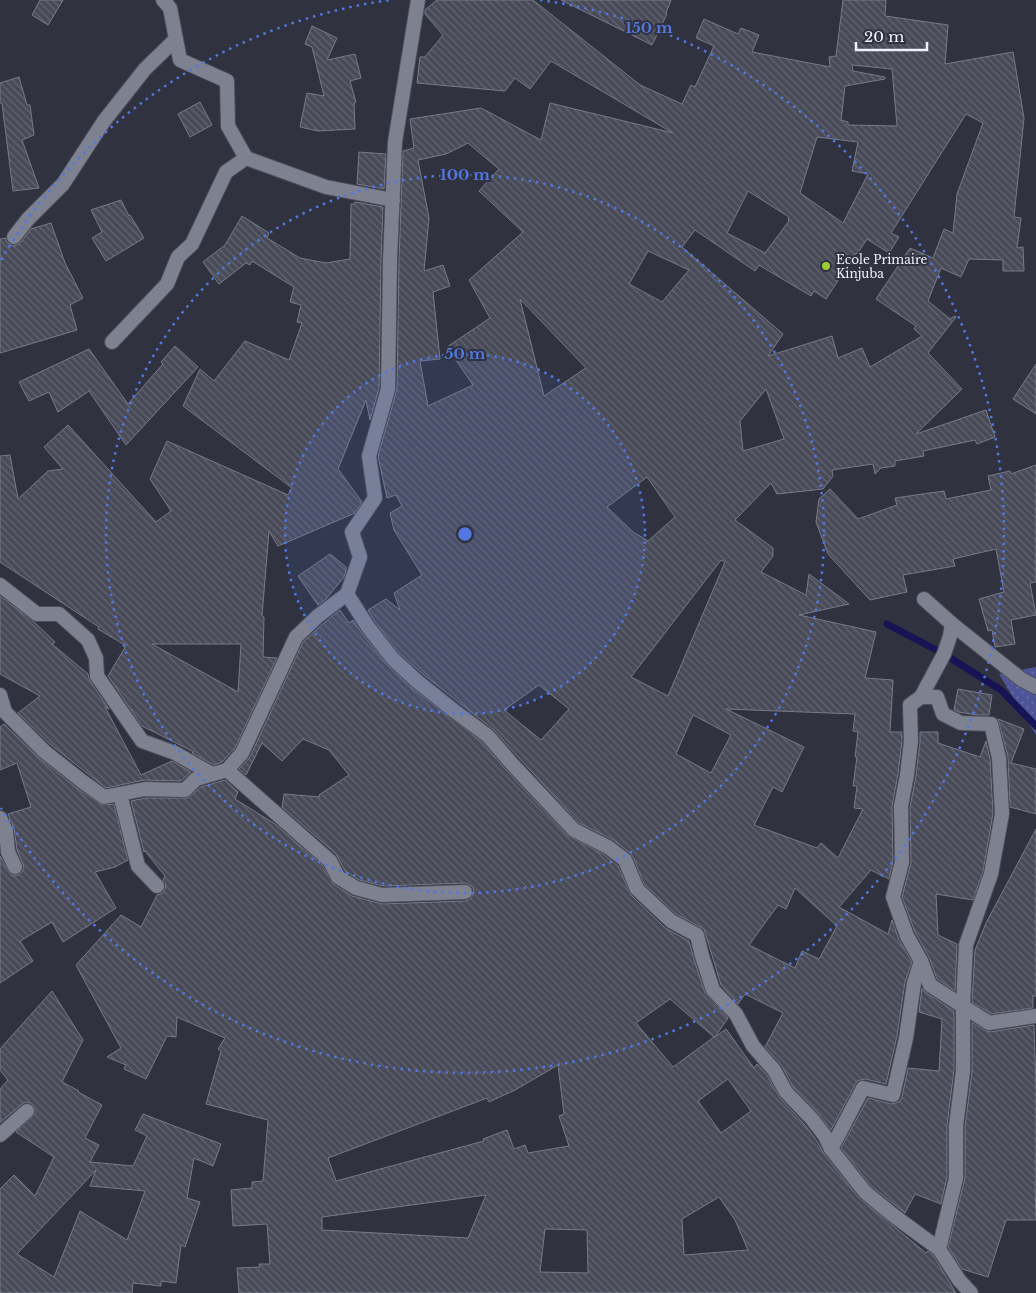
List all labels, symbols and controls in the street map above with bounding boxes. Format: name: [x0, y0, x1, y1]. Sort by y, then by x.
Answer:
text: 150 m: [625, 18, 673, 37]
scale bar: [856, 20, 927, 52]
text: 20 m: [864, 27, 904, 46]
text: 100 m: [440, 165, 490, 184]
place label: Ecole Primaire Kinjuba: [836, 252, 927, 281]
marker: Ecole Primaire Kinjuba: [820, 260, 832, 272]
text: 50 m: [445, 344, 486, 363]
centre of rings: [456, 525, 474, 543]

